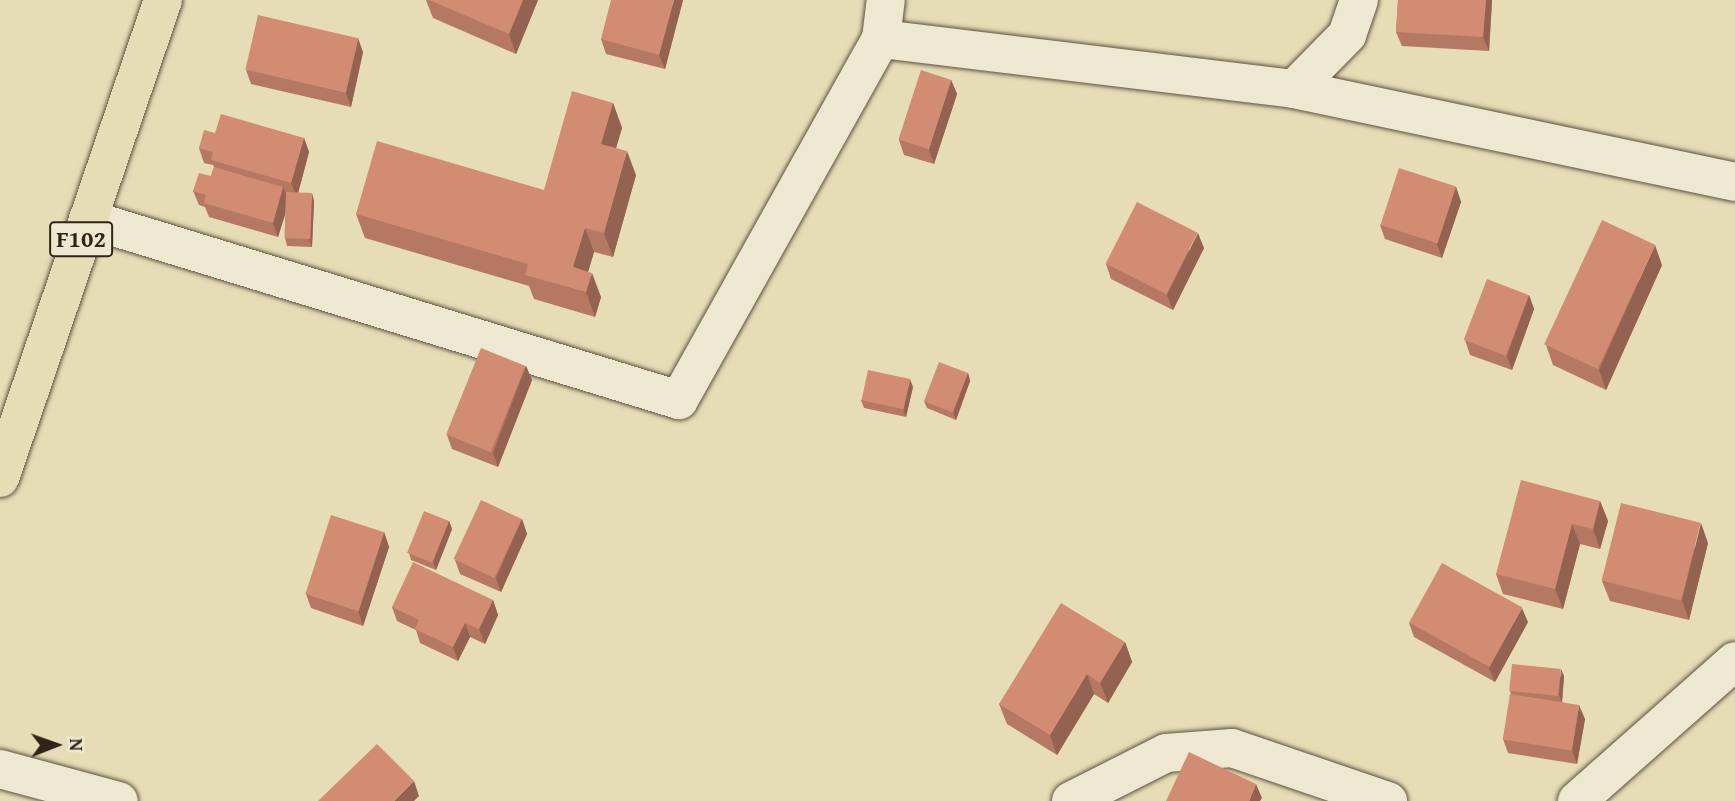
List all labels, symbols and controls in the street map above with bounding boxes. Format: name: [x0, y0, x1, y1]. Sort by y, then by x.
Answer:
road number: F102: [48, 219, 114, 260]
north arrow: [21, 710, 91, 780]
text: N: [63, 738, 91, 751]

